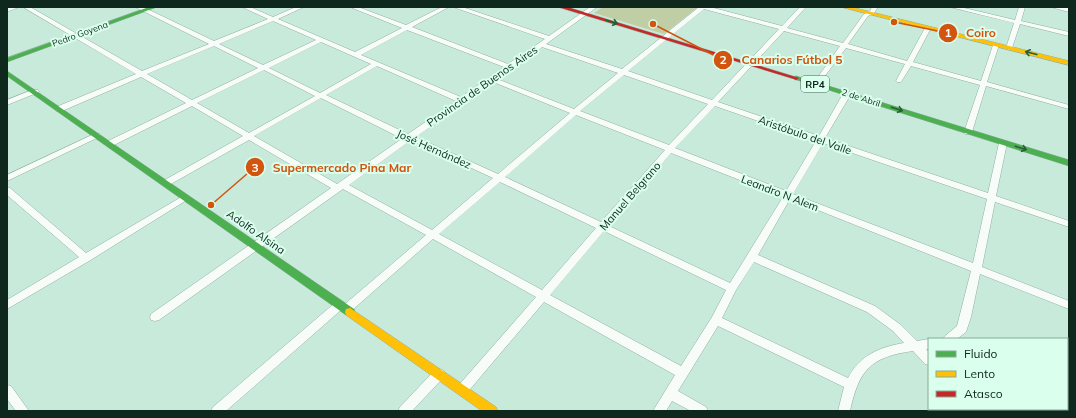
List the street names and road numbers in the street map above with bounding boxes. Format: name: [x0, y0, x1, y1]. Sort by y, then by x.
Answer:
street label: Pedro Goyena: [50, 18, 110, 50]
street label: Provincia de Buenos Aires: [424, 42, 540, 130]
road number: RP4: [801, 76, 829, 92]
street label: 2 de Abril: [840, 86, 882, 109]
street label: Aristóbulo del Valle: [756, 112, 854, 158]
street label: José Hernández: [394, 126, 474, 172]
street label: Manuel Belgrano: [596, 159, 664, 233]
street label: Leandro N Alem: [739, 172, 821, 214]
street label: Adolfo Alsina: [224, 207, 288, 257]

